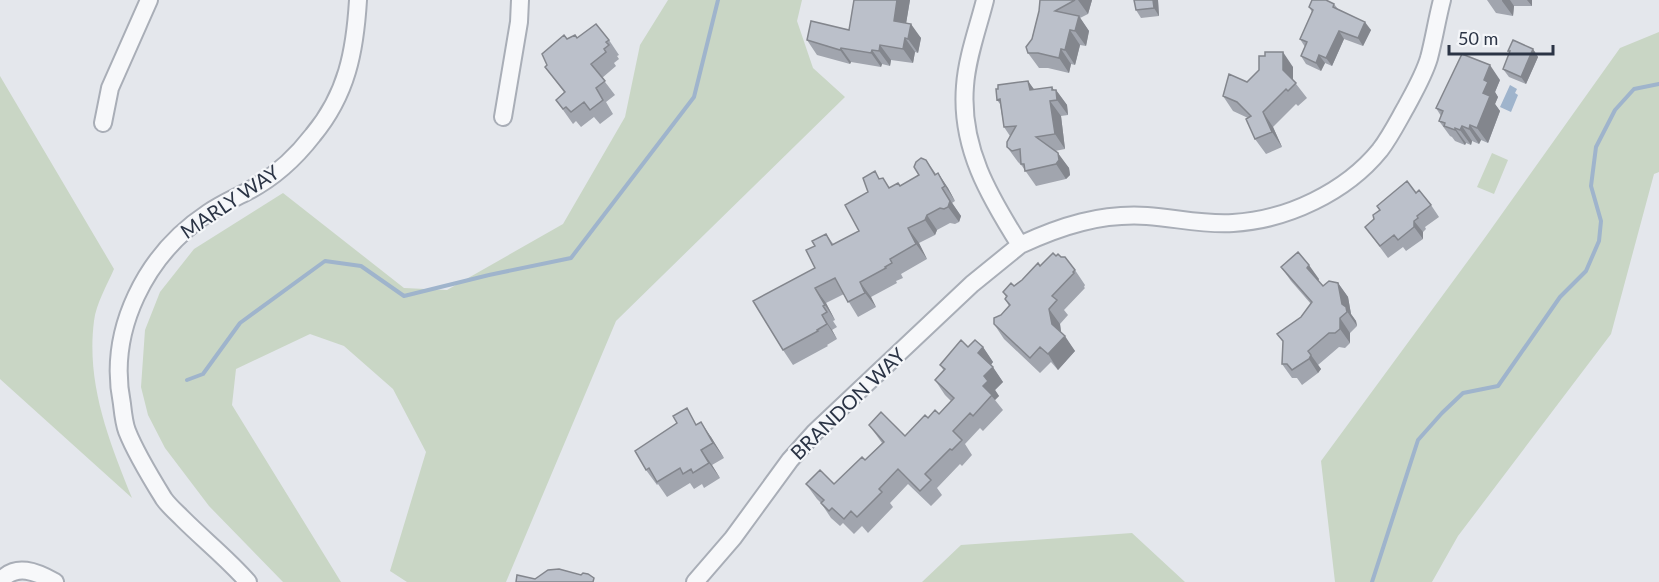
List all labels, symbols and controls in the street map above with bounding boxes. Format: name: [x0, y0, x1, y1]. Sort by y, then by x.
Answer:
scale bar: [1449, 18, 1552, 56]
text: 50 m: [1458, 27, 1498, 49]
street label: MARLY WAY: [175, 159, 284, 243]
street label: BRANDON WAY: [785, 342, 910, 464]

